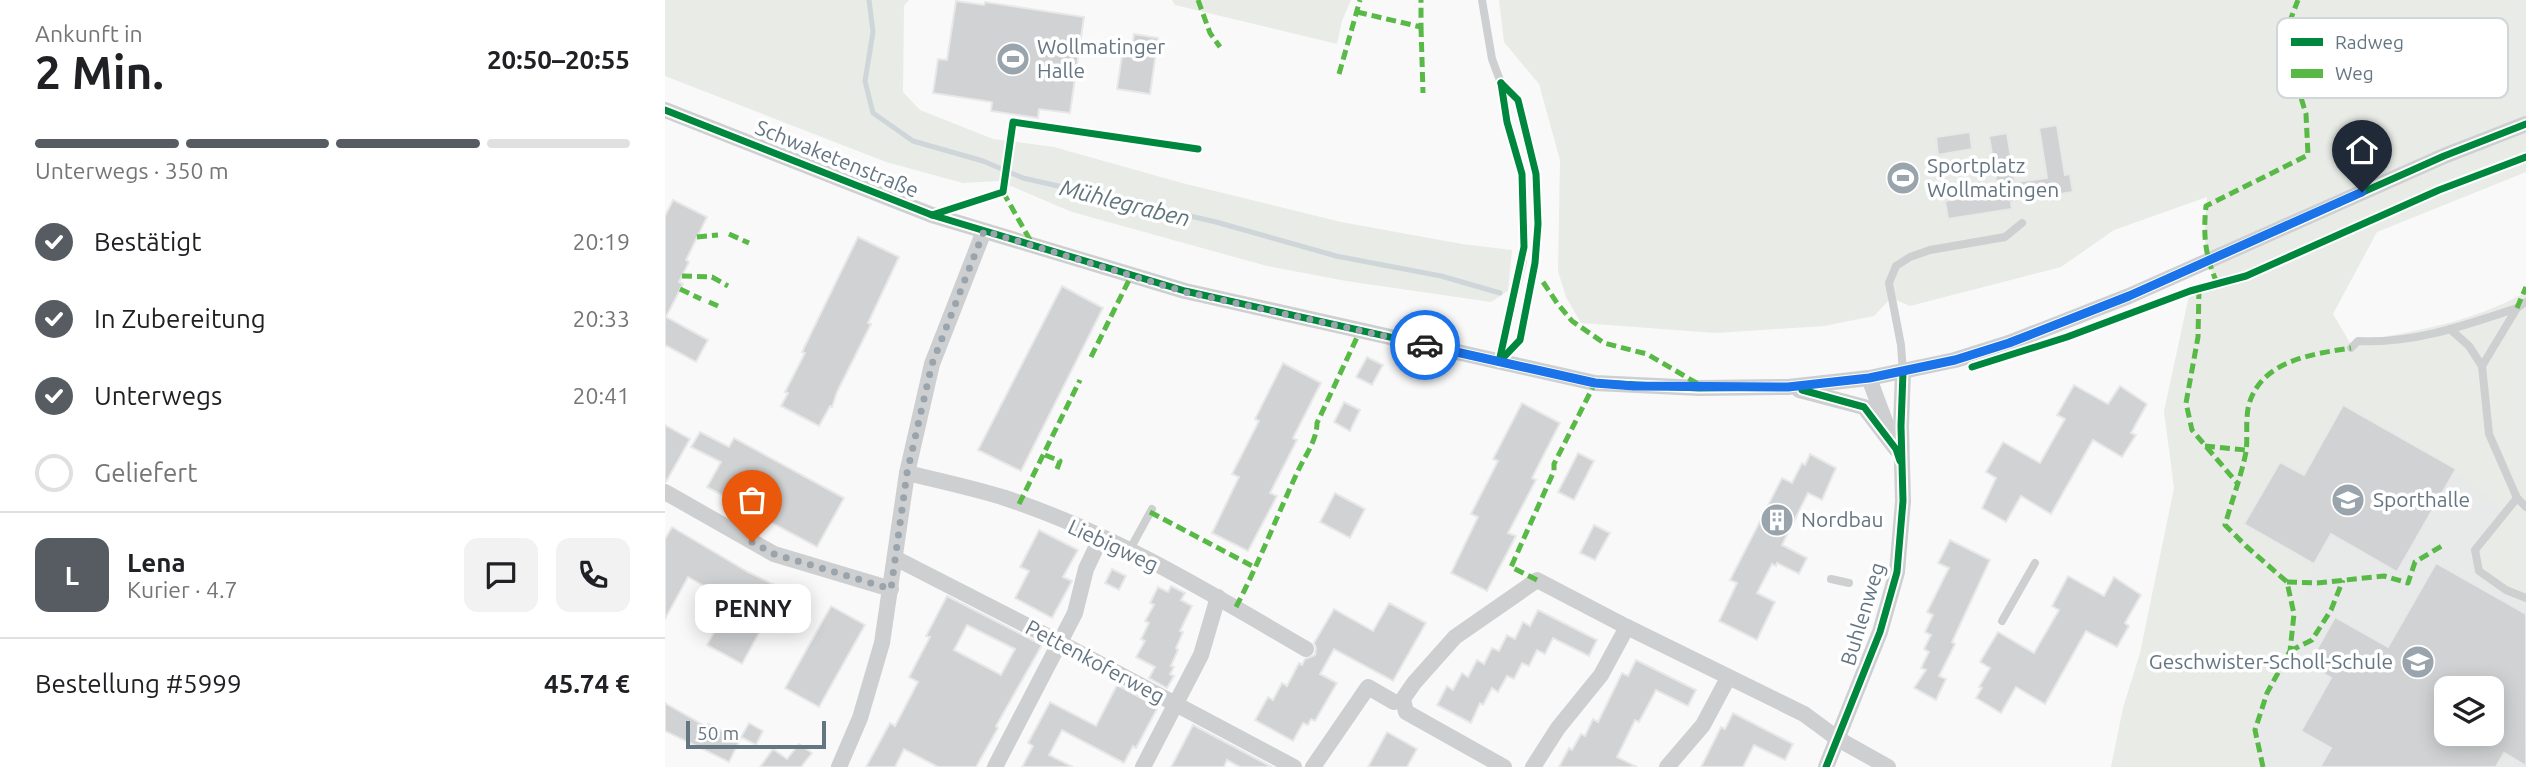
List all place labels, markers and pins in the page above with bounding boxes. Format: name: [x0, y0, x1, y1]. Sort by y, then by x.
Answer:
place label: Wollmatinger Halle: [1037, 34, 1165, 82]
sports icon: Wollmatinger Halle: [994, 40, 1032, 78]
pin: [2332, 120, 2392, 192]
place label: Sportplatz Wollmatingen: [1927, 153, 2059, 201]
sports icon: Sportplatz Wollmatingen: [1884, 159, 1922, 197]
pin: [722, 470, 782, 542]
school or university icon: Sporthalle: [2329, 481, 2367, 519]
place label: Sporthalle: [2373, 487, 2470, 511]
building icon: Nordbau: [1758, 501, 1796, 539]
place label: Nordbau: [1801, 507, 1884, 531]
callout: PENNY: [694, 584, 810, 633]
school or university icon: Geschwister-Scholl-Schule: [2399, 643, 2437, 681]
place label: Geschwister-Scholl-Schule: [2149, 649, 2393, 673]

